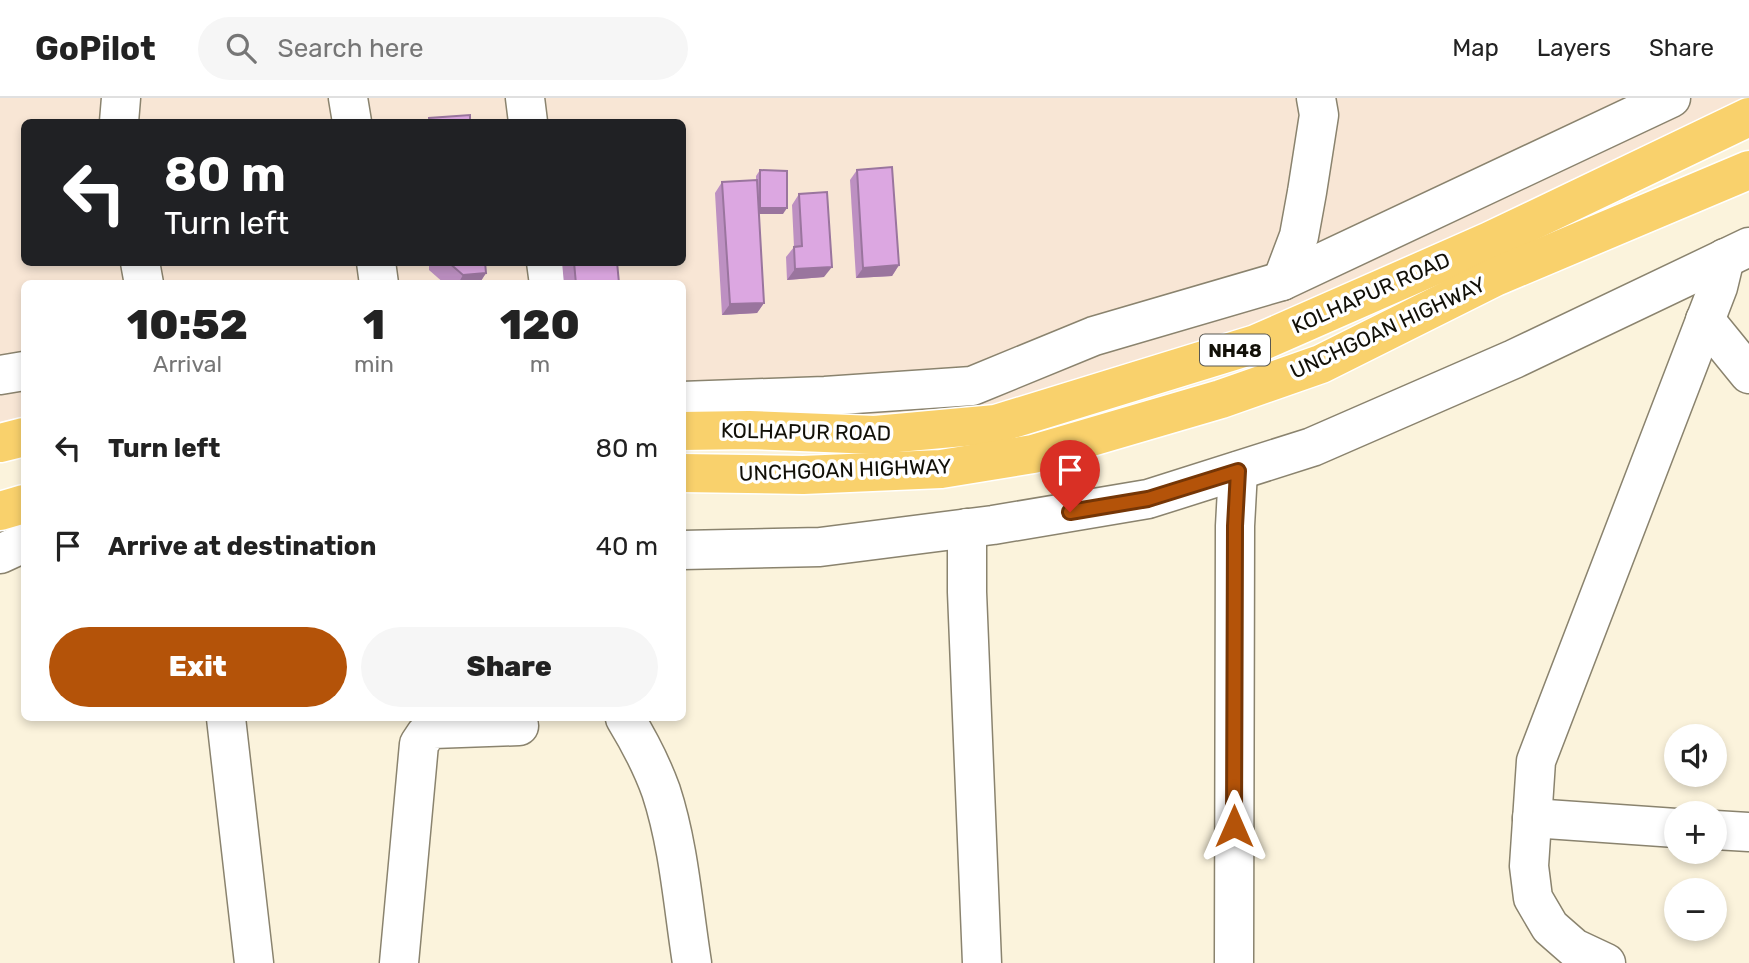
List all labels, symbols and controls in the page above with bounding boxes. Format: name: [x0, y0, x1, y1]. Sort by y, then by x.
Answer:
search box: [198, 17, 688, 80]
text: GoPilot: [35, 29, 156, 68]
icon: search: [222, 29, 260, 67]
text: Search here: [278, 33, 423, 64]
text: Map: [1452, 34, 1499, 62]
text: Layers: [1537, 34, 1611, 62]
text: Share: [1649, 34, 1714, 62]
text: 80 m: [164, 145, 286, 203]
icon: left: [49, 147, 140, 238]
text: Turn left: [164, 204, 289, 242]
street label: KOLHAPUR ROAD: [1288, 246, 1454, 339]
street label: UNCHGOAN HIGHWAY: [1286, 271, 1490, 384]
text: 10:52: [127, 300, 248, 350]
text: 1: [363, 300, 385, 350]
text: 120: [500, 300, 580, 350]
road number: NH48: [1200, 334, 1270, 366]
text: Arrival: [153, 350, 222, 378]
text: min: [354, 350, 394, 378]
text: m: [530, 350, 550, 378]
street label: KOLHAPUR ROAD: [721, 418, 891, 445]
icon: left: [49, 429, 87, 467]
text: Turn left: [108, 433, 220, 464]
text: 80 m: [595, 433, 658, 464]
pin: [1040, 440, 1100, 512]
icon: arrive: [1051, 451, 1089, 489]
street label: UNCHGOAN HIGHWAY: [738, 453, 952, 486]
icon: arrive: [49, 527, 87, 565]
text: Arrive at destination: [108, 531, 376, 562]
text: 40 m: [596, 531, 658, 562]
button: Exit: [49, 627, 347, 707]
button: Share: [361, 627, 658, 707]
map controls: [1664, 724, 1727, 941]
button: sound: [1664, 724, 1727, 787]
position arrow: [1197, 789, 1271, 863]
button: +: [1664, 801, 1727, 864]
button: −: [1664, 878, 1727, 941]

